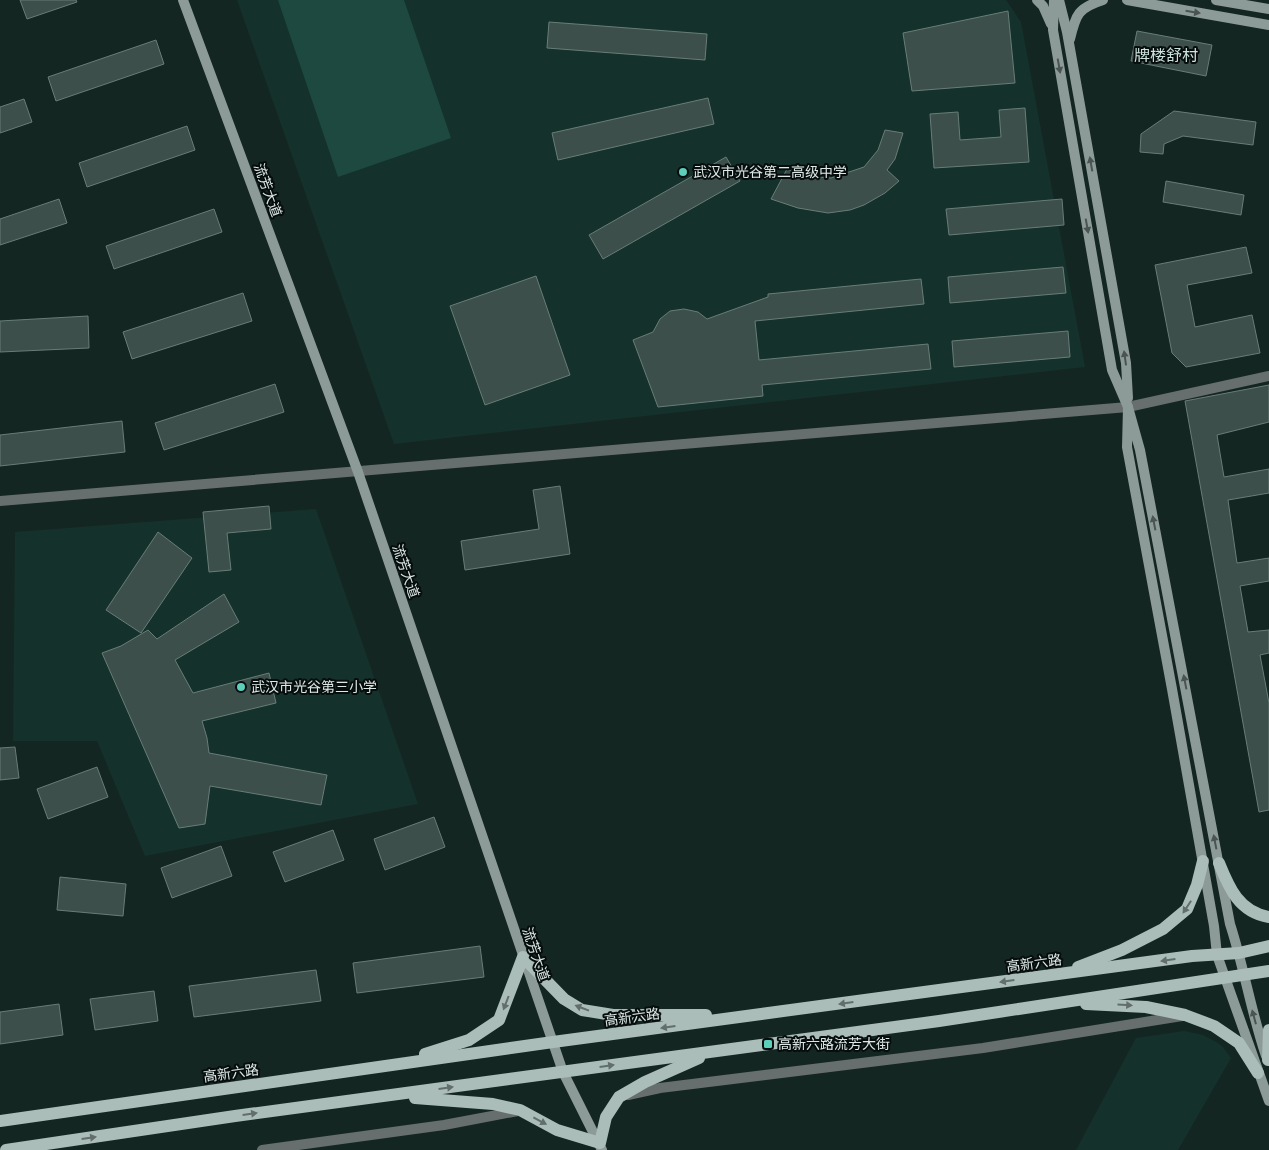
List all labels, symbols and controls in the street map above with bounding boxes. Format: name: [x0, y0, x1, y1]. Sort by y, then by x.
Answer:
one-way arrow: [1185, 8, 1201, 16]
district label: 牌楼舒村: [1134, 46, 1198, 65]
one-way arrow: [1056, 58, 1064, 74]
one-way arrow: [1086, 155, 1094, 171]
street label: 流芳大道: [251, 161, 285, 219]
place label: 武汉市光谷第二高级中学: [693, 164, 847, 180]
marker: 武汉市光谷第二高级中学: [677, 166, 689, 178]
one-way arrow: [1084, 218, 1092, 234]
one-way arrow: [1120, 350, 1128, 366]
one-way arrow: [1150, 514, 1158, 530]
street label: 流芳大道: [389, 542, 423, 600]
one-way arrow: [1181, 675, 1189, 690]
place label: 武汉市光谷第三小学: [251, 679, 377, 695]
marker: 武汉市光谷第三小学: [235, 681, 247, 693]
one-way arrow: [1211, 834, 1219, 849]
one-way arrow: [1182, 900, 1191, 913]
street label: 流芳大道: [519, 925, 553, 983]
street label: 高新六路: [1005, 951, 1063, 975]
one-way arrow: [1160, 956, 1176, 964]
one-way arrow: [999, 977, 1015, 985]
one-way arrow: [502, 996, 510, 1011]
one-way arrow: [838, 999, 854, 1007]
one-way arrow: [1117, 1002, 1133, 1010]
one-way arrow: [574, 1004, 589, 1012]
street label: 高新六路: [603, 1005, 661, 1029]
one-way arrow: [1250, 1010, 1258, 1025]
one-way arrow: [660, 1023, 676, 1031]
place label: 高新六路流芳大街: [778, 1036, 890, 1052]
marker: 高新六路流芳大街: [762, 1038, 774, 1050]
street label: 高新六路: [202, 1061, 260, 1085]
one-way arrow: [599, 1062, 615, 1070]
one-way arrow: [438, 1084, 454, 1092]
one-way arrow: [242, 1110, 258, 1118]
one-way arrow: [532, 1117, 547, 1125]
one-way arrow: [81, 1133, 97, 1141]

